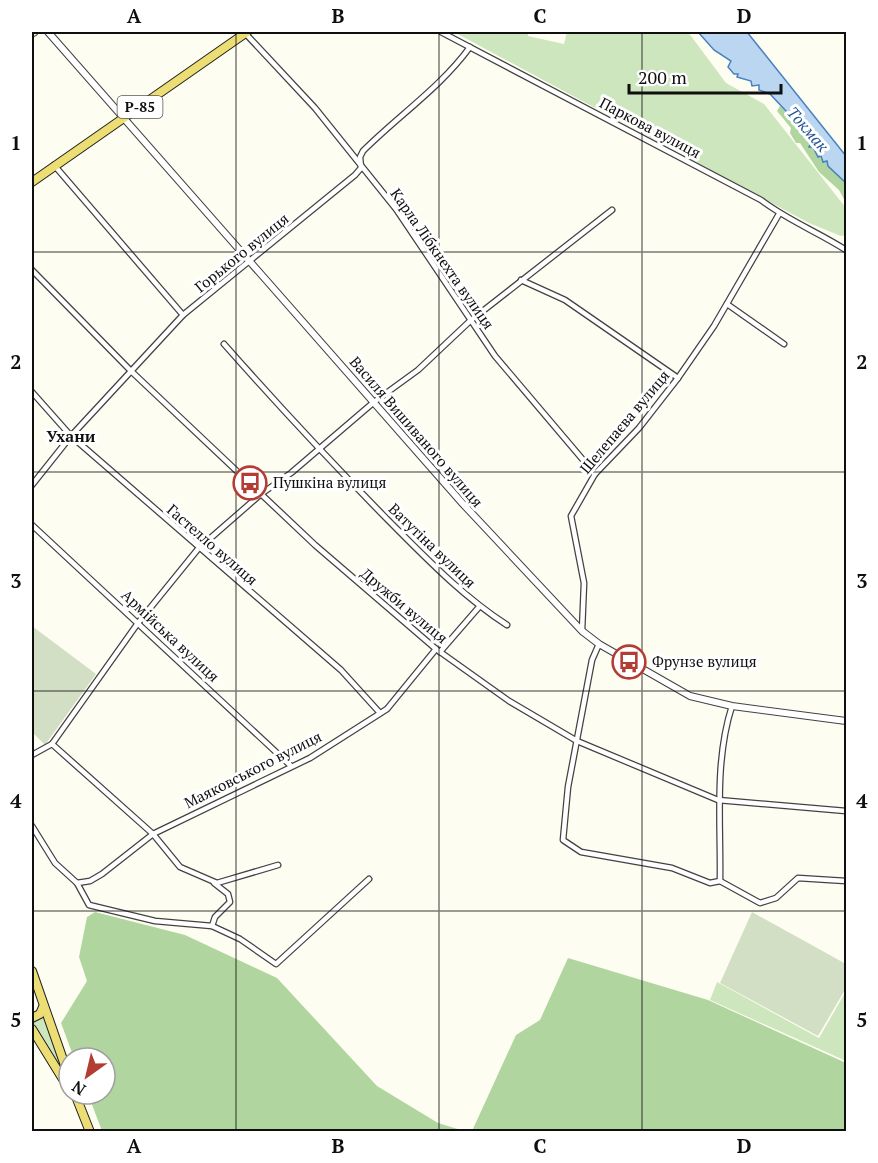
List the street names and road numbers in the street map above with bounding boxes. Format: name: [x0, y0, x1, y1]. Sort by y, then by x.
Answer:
street label: Паркова вулиця: [596, 92, 705, 162]
road number: Р-85: [118, 96, 162, 118]
street label: Карла Лібкнехта вулиця: [387, 184, 499, 333]
street label: Горького вулиця: [190, 208, 293, 296]
street label: Василя Вишиваного вулиця: [346, 352, 488, 511]
street label: Шелепаєва вулиця: [575, 365, 674, 477]
street label: Гастелло вулиця: [163, 499, 262, 589]
street label: Ватутіна вулиця: [385, 499, 481, 592]
street label: Дружби вулиця: [357, 563, 452, 647]
street label: Армійська вулиця: [117, 585, 224, 686]
street label: Маяковського вулиця: [180, 726, 325, 812]

